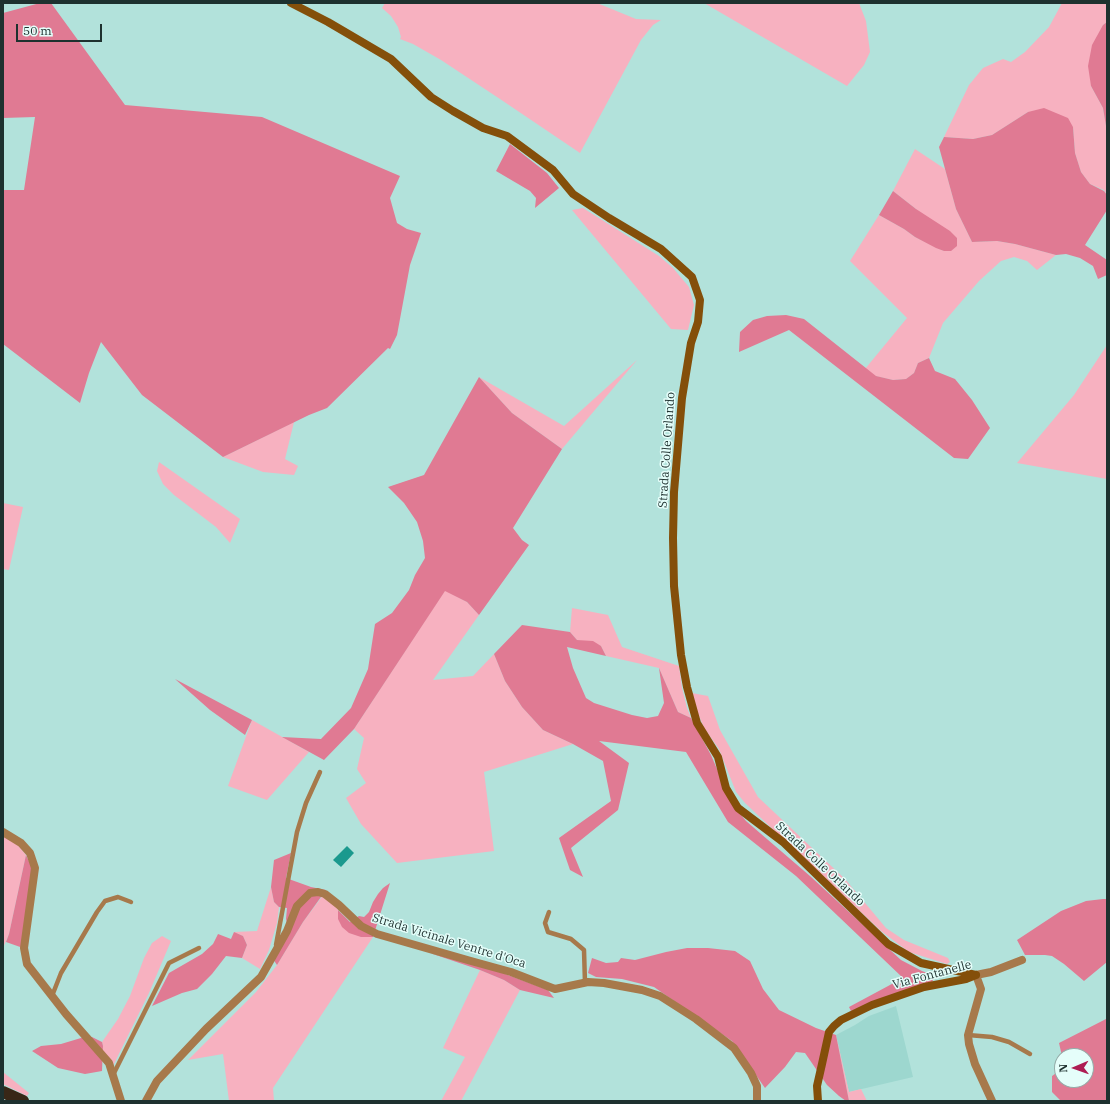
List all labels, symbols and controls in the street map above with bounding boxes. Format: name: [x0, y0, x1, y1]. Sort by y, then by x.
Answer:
scale bar: [18, 16, 104, 42]
text: 50 m: [23, 23, 52, 38]
street label: Strada Colle Orlando: [656, 391, 678, 509]
street label: Strada Colle Orlando: [773, 819, 867, 909]
street label: Strada Vicinale Ventre d'Oca: [370, 911, 528, 971]
street label: Via Fontanelle: [891, 958, 973, 992]
north arrow: [1054, 1048, 1094, 1088]
text: N: [1056, 1064, 1070, 1073]

